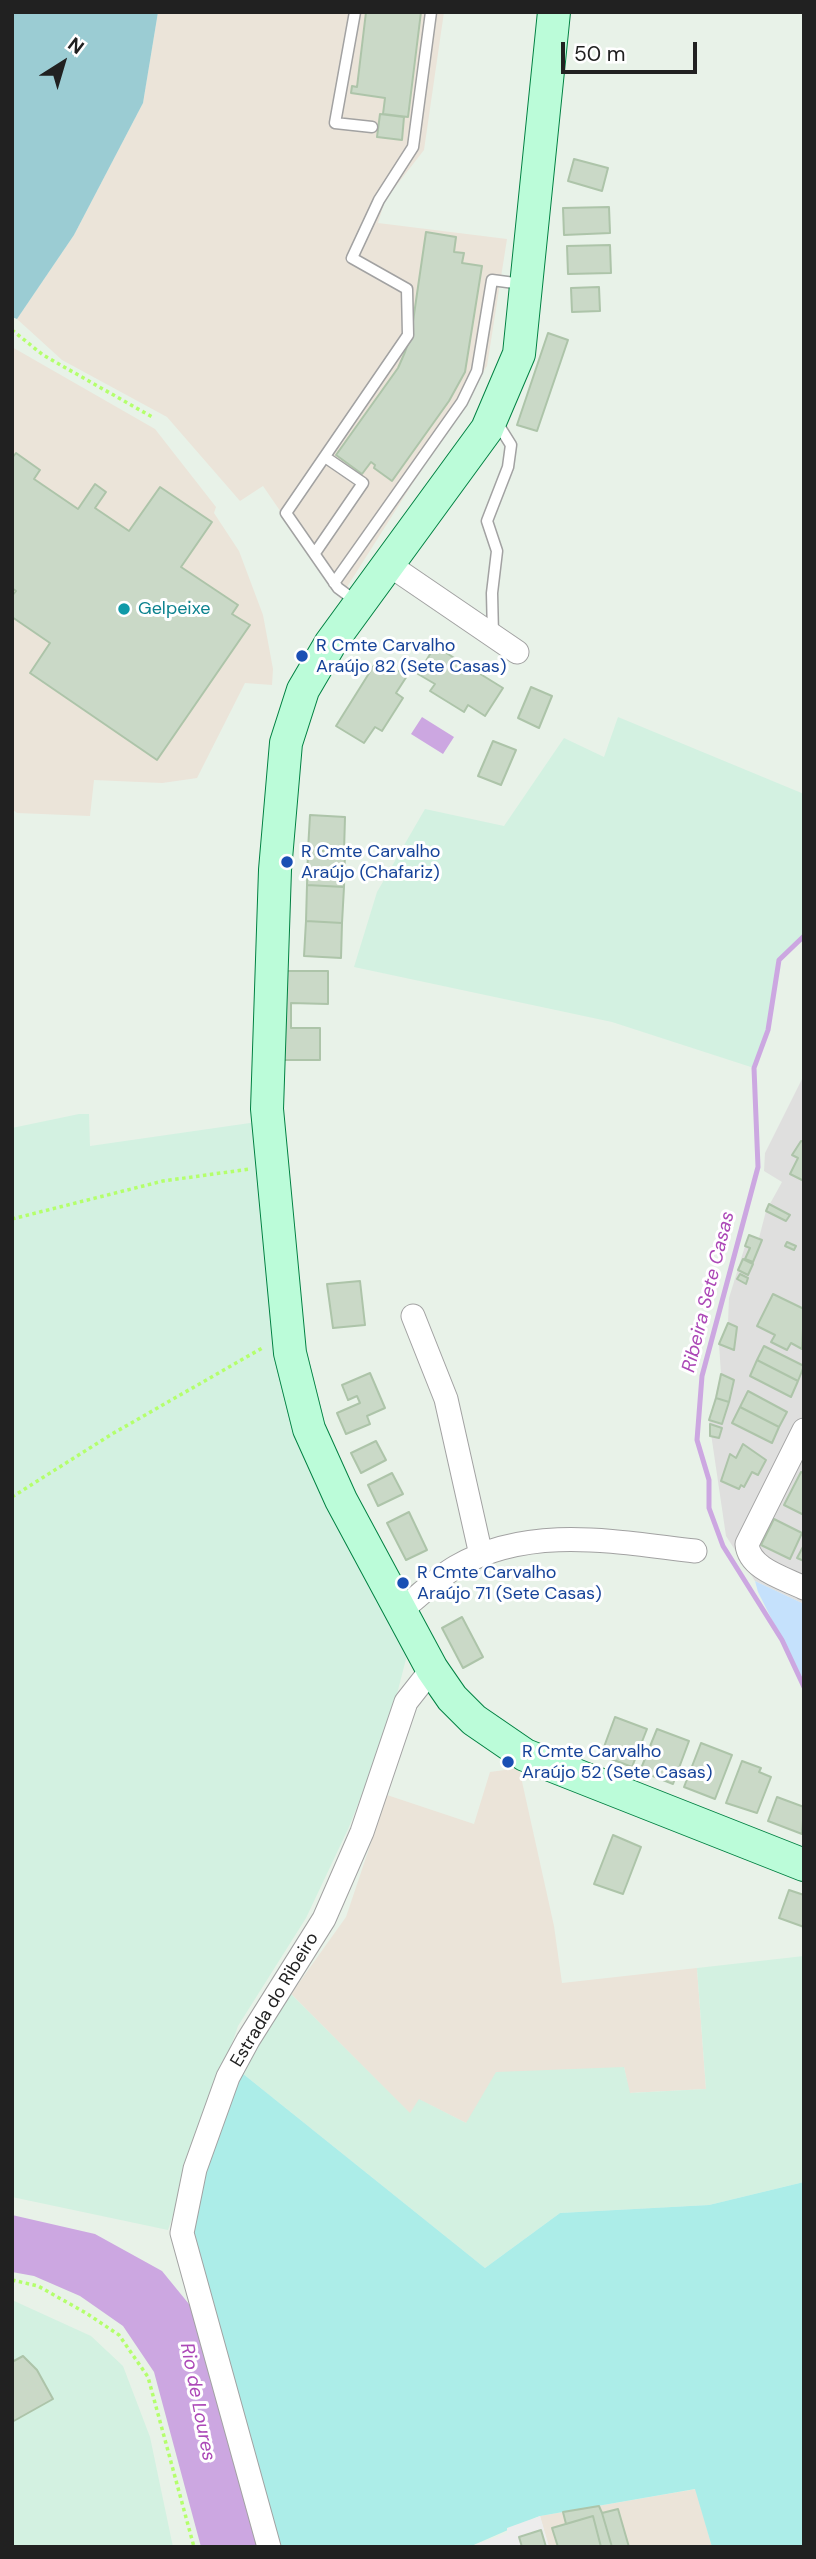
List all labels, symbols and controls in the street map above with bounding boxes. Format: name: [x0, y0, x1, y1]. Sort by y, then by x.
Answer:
north arrow: [28, 28, 98, 98]
scale bar: [564, 28, 700, 72]
text: N: [63, 32, 89, 60]
text: 50 m: [574, 40, 625, 68]
place label: Gelpeixe: [138, 598, 210, 620]
marker: Gelpeixe: [116, 601, 132, 617]
place label: R Cmte Carvalho Araújo 82 (Sete Casas): [316, 635, 506, 678]
marker: R Cmte Carvalho Araújo 82 (Sete Casas): [294, 648, 310, 664]
place label: R Cmte Carvalho Araújo (Chafariz): [301, 841, 440, 884]
marker: R Cmte Carvalho Araújo (Chafariz): [279, 854, 295, 870]
water label: Ribeira Sete Casas: [678, 1209, 740, 1375]
place label: R Cmte Carvalho Araújo 71 (Sete Casas): [417, 1562, 602, 1604]
marker: R Cmte Carvalho Araújo 71 (Sete Casas): [395, 1575, 411, 1591]
place label: R Cmte Carvalho Araújo 52 (Sete Casas): [522, 1741, 712, 1784]
marker: R Cmte Carvalho Araújo 52 (Sete Casas): [500, 1754, 516, 1770]
street label: Estrada do Ribeiro: [226, 1929, 324, 2071]
water label: Rio de Loures: [174, 2341, 220, 2463]

